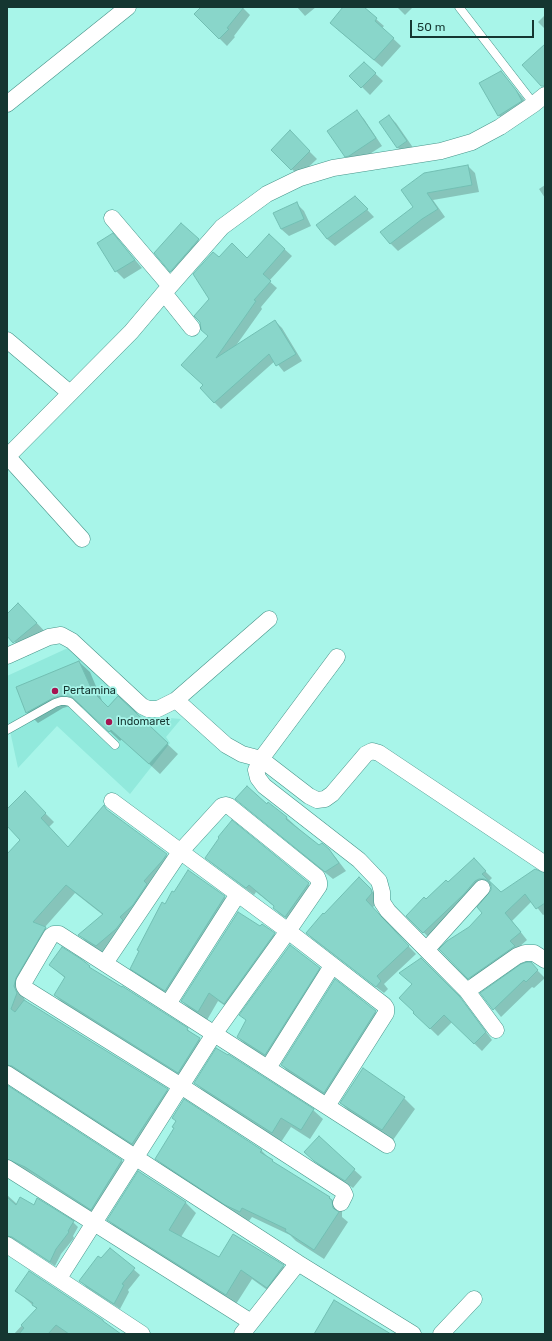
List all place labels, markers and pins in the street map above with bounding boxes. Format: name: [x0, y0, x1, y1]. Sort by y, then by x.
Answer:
place label: Pertamina: [63, 684, 116, 698]
marker: Pertamina: [50, 686, 60, 696]
place label: Indomaret: [117, 715, 170, 729]
marker: Indomaret: [104, 717, 114, 727]

